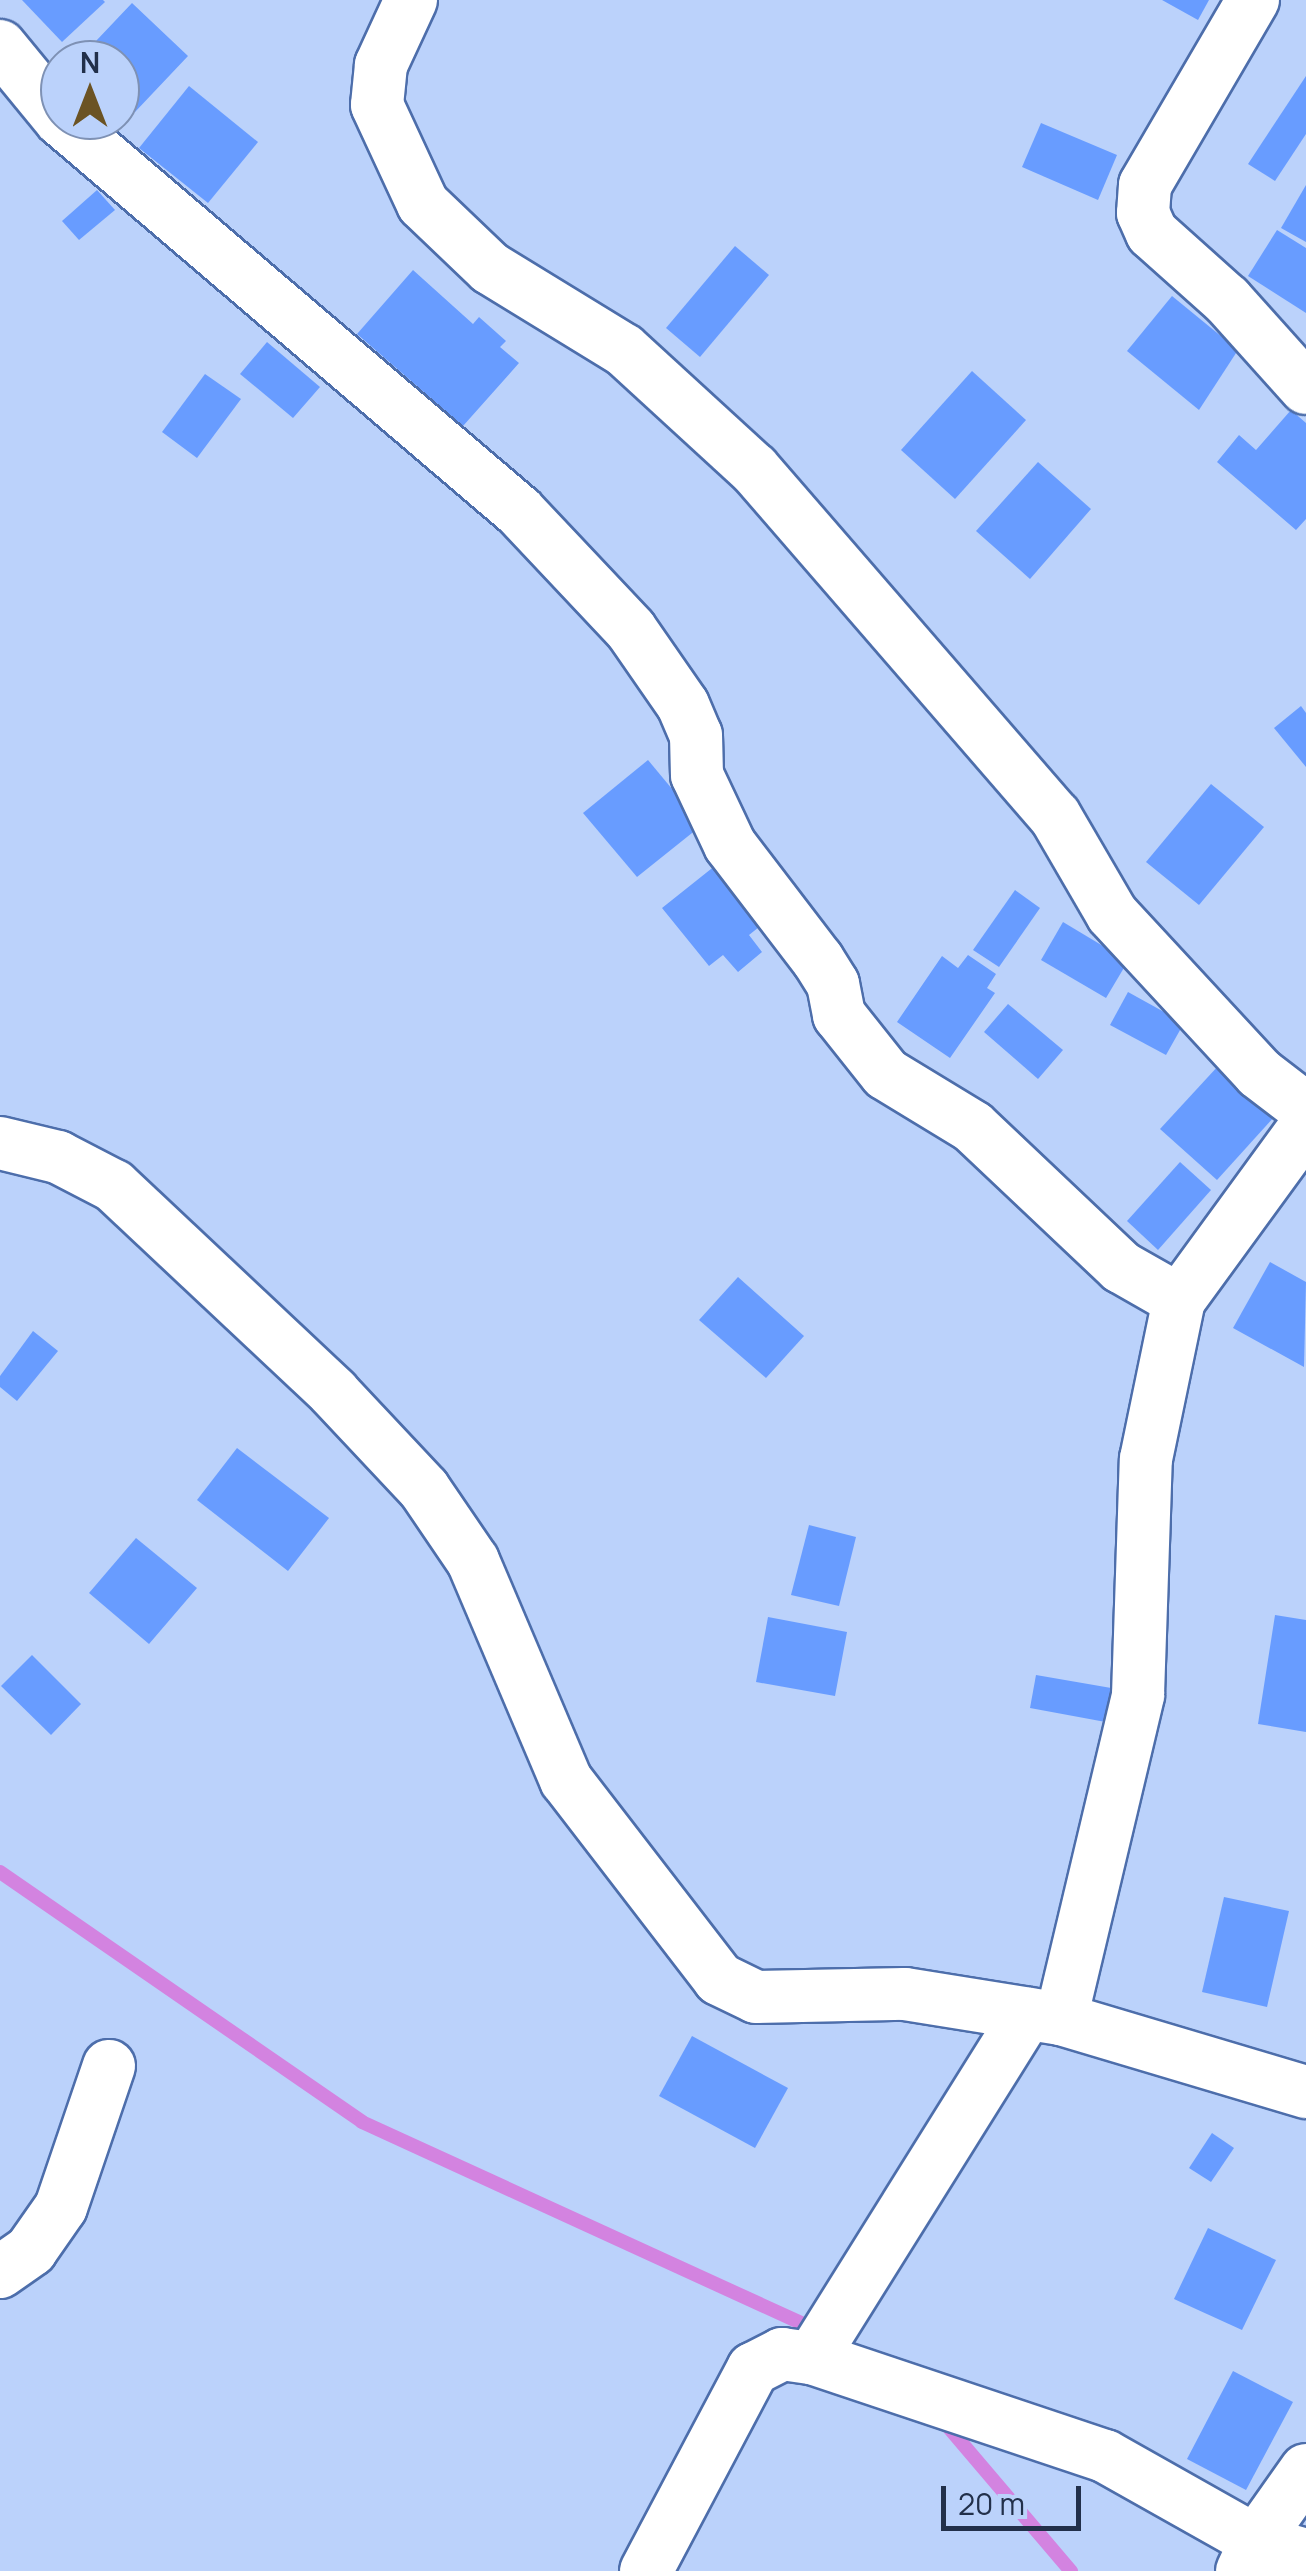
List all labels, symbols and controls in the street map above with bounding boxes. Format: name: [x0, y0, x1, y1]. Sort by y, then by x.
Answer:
north arrow: [40, 40, 140, 140]
text: N: [80, 43, 100, 81]
scale bar: [946, 2466, 1086, 2528]
text: 20 m: [958, 2483, 1025, 2524]

